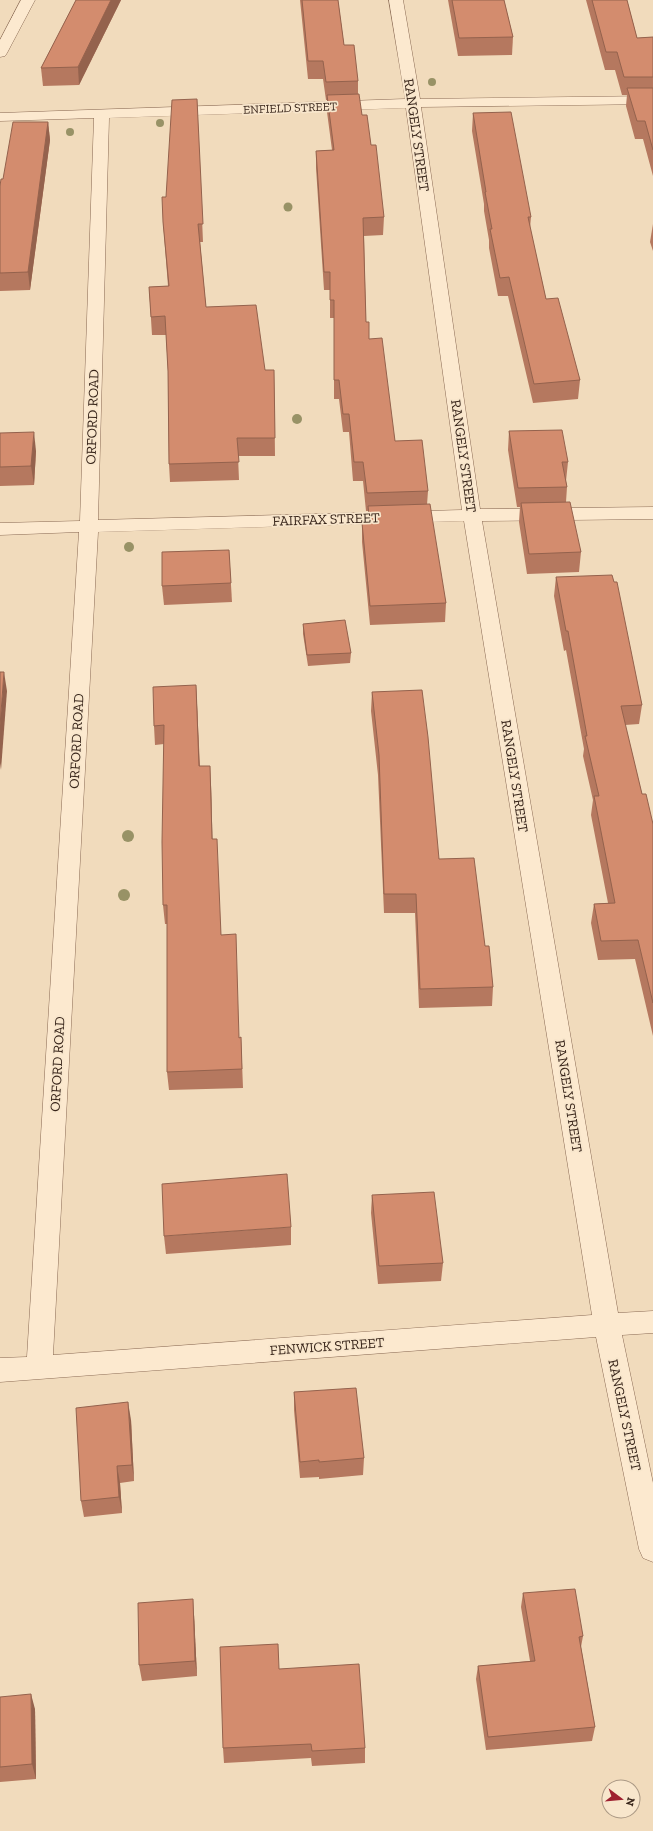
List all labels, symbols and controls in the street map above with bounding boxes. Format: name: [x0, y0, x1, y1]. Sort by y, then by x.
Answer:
street label: RANGELY STREET: [400, 77, 433, 193]
street label: ENFIELD STREET: [243, 99, 338, 117]
street label: ORFORD ROAD: [82, 369, 103, 465]
street label: RANGELY STREET: [447, 398, 480, 514]
street label: FAIRFAX STREET: [272, 509, 380, 530]
street label: ORFORD ROAD: [66, 693, 87, 789]
street label: RANGELY STREET: [497, 718, 532, 834]
street label: ORFORD ROAD: [47, 1016, 68, 1112]
street label: RANGELY STREET: [551, 1038, 586, 1154]
street label: FENWICK STREET: [269, 1334, 385, 1359]
street label: RANGELY STREET: [604, 1358, 645, 1473]
north arrow: [601, 1779, 641, 1819]
text: N: [623, 1796, 638, 1808]

